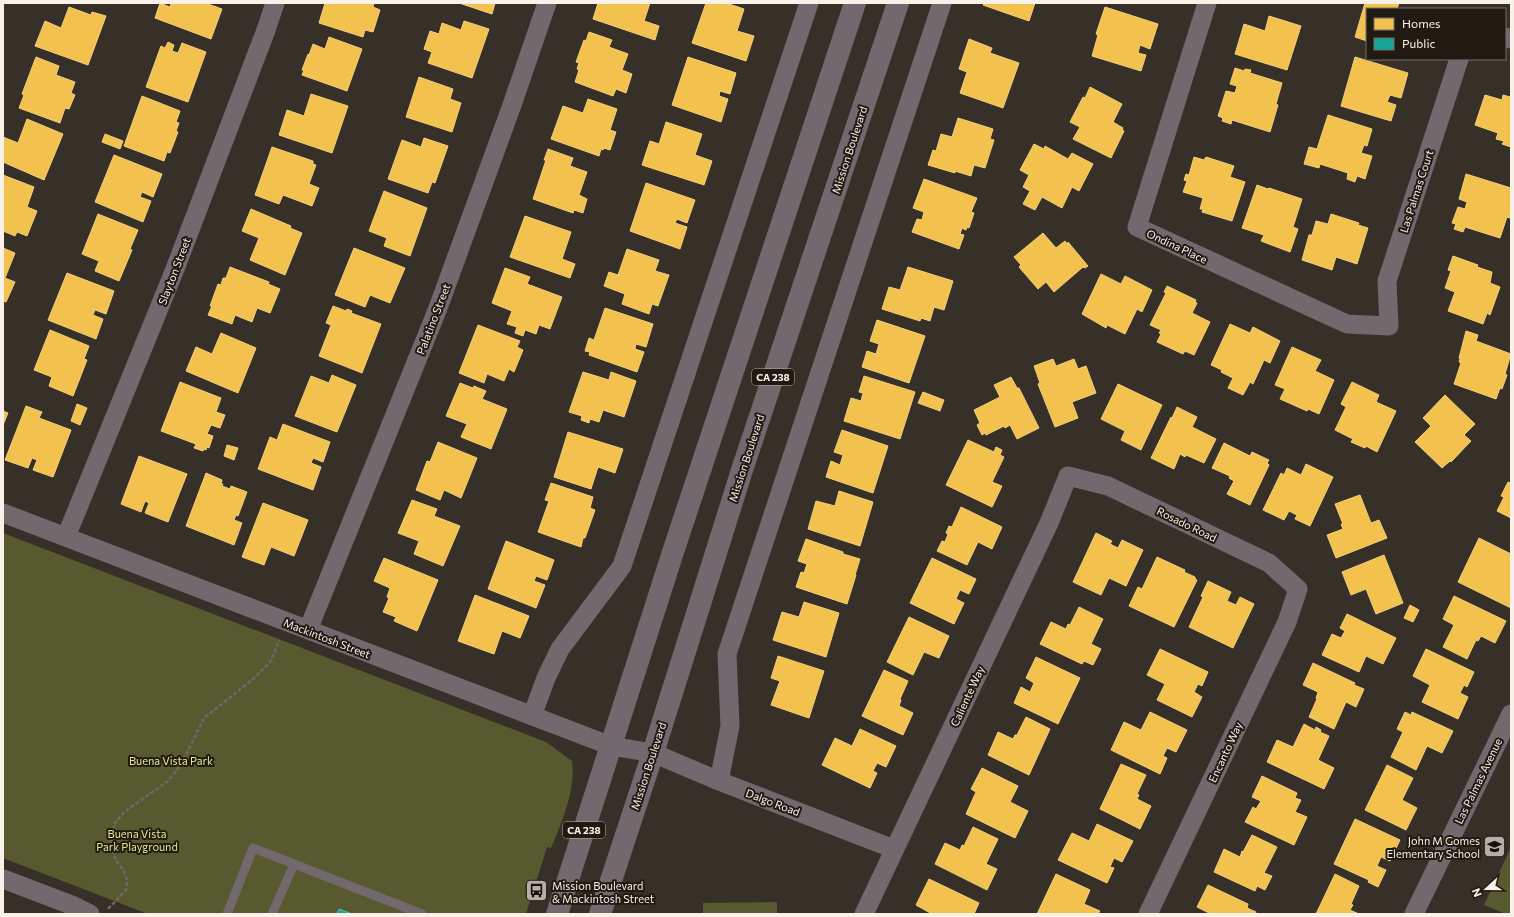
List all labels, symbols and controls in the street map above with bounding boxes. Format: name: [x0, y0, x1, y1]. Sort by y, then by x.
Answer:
legend: [1366, 8, 1506, 60]
text: Homes: [1402, 16, 1440, 30]
text: Public: [1402, 36, 1435, 50]
street label: Mission Boulevard: [829, 105, 869, 195]
street label: Las Palmas Court: [1396, 148, 1436, 234]
street label: Ondina Place: [1145, 226, 1210, 266]
street label: Slayton Street: [155, 235, 193, 307]
street label: Palatino Street: [414, 281, 453, 356]
road number: CA 238: [752, 369, 794, 385]
street label: Mission Boulevard: [726, 413, 766, 503]
street label: Rosado Road: [1155, 504, 1219, 544]
street label: Mackintosh Street: [282, 615, 373, 661]
street label: Caliente Way: [947, 663, 987, 728]
street label: Encanto Way: [1205, 719, 1245, 784]
street label: Mission Boulevard: [628, 721, 668, 811]
street label: Las Palmas Avenue: [1452, 736, 1504, 826]
park label: Buena Vista Park: [129, 754, 213, 767]
street label: Dalgo Road: [744, 786, 802, 818]
road number: CA 238: [563, 822, 605, 838]
park label: Buena Vista Park Playground: [96, 827, 178, 853]
school or university icon: John M Gomes Elementary School: [1482, 833, 1508, 859]
place label: John M Gomes Elementary School: [1387, 834, 1480, 860]
north arrow: [1466, 869, 1506, 909]
bus stop icon: Mission Boulevard & Mackintosh Street: [524, 878, 550, 904]
place label: Mission Boulevard & Mackintosh Street: [552, 879, 655, 905]
text: N: [1469, 887, 1484, 899]

